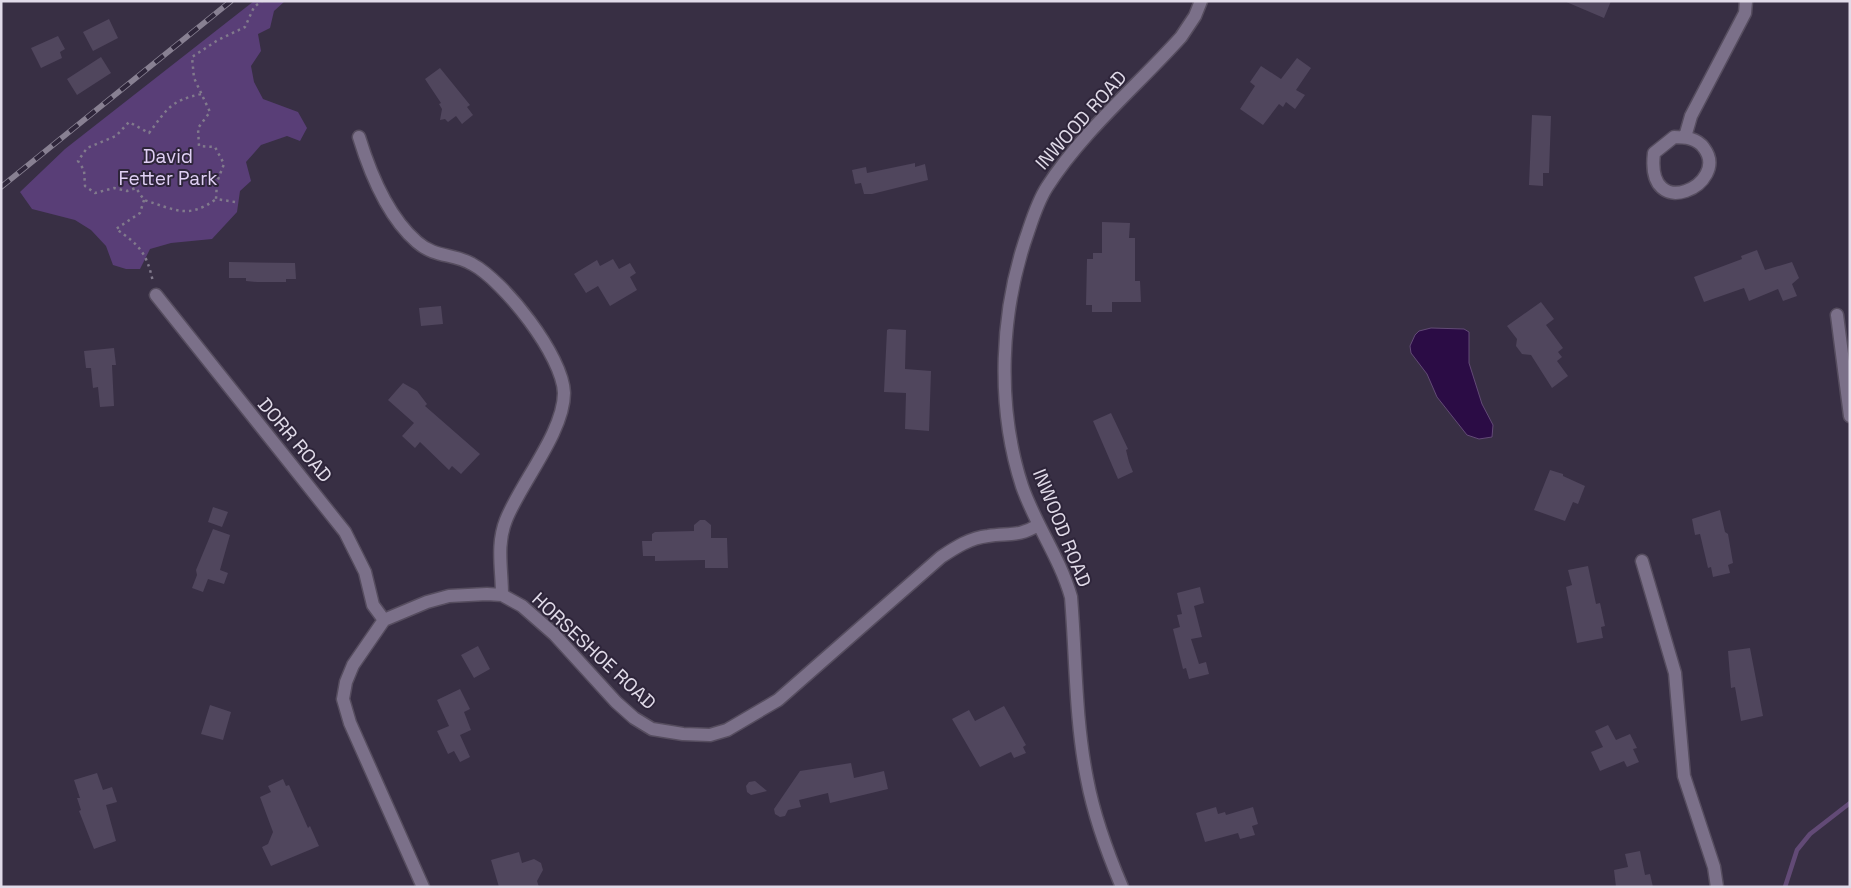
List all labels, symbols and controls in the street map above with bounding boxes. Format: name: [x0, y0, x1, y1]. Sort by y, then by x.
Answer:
street label: INWOOD ROAD: [1030, 65, 1132, 175]
park label: David Fetter Park: [118, 144, 218, 191]
street label: DORR ROAD: [252, 392, 338, 488]
street label: INWOOD ROAD: [1027, 465, 1097, 591]
street label: HORSESHOE ROAD: [527, 587, 661, 715]

